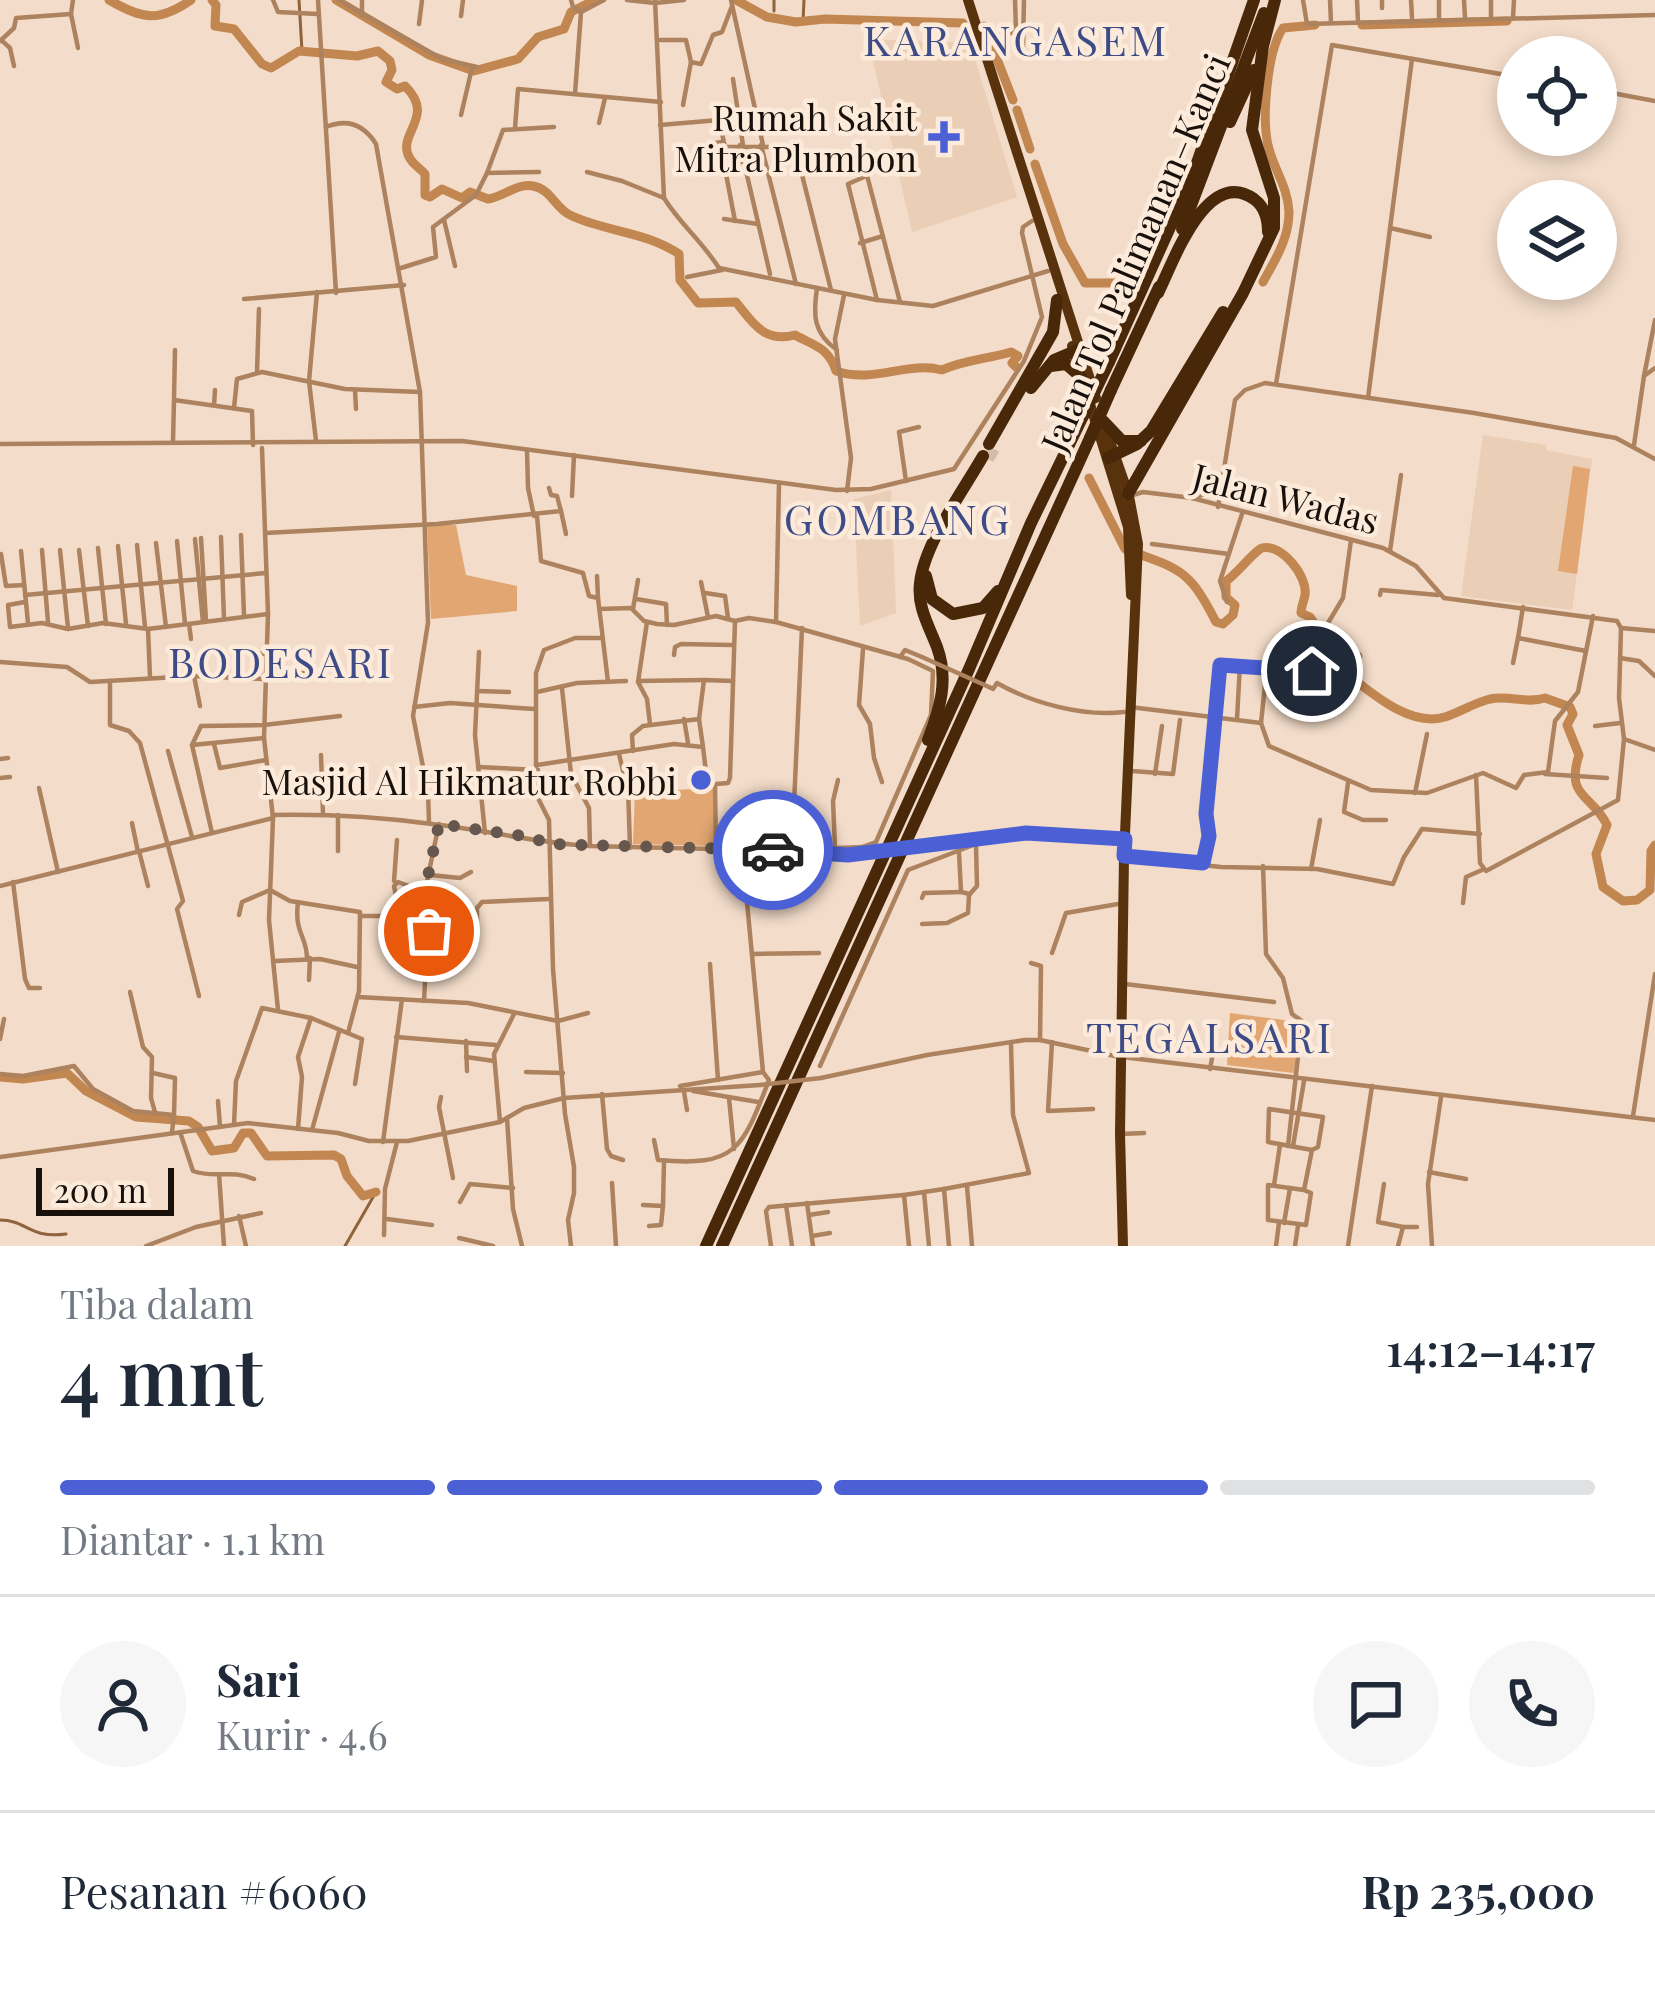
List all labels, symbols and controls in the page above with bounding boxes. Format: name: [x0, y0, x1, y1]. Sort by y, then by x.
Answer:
district label: KARANGASEM: [863, 11, 1169, 67]
map controls: [1497, 36, 1617, 300]
button: locate: [1497, 36, 1617, 156]
street label: Jalan Tol Palimanan–Kanci: [1028, 46, 1240, 459]
place label: Rumah Sakit Mitra Plumbon: [674, 92, 918, 181]
marker: Rumah Sakit Mitra Plumbon: [928, 121, 960, 153]
button: layers: [1497, 180, 1617, 300]
street label: Jalan Wadas: [1187, 450, 1384, 543]
district label: GOMBANG: [784, 490, 1012, 546]
pin: [1261, 620, 1363, 722]
district label: BODESARI: [168, 633, 394, 689]
icon: home: [1279, 638, 1345, 704]
place label: Masjid Al Hikmatur Robbi: [262, 756, 677, 804]
marker: Masjid Al Hikmatur Robbi: [688, 767, 714, 793]
courier: [713, 790, 833, 910]
icon: car: [740, 817, 806, 883]
pin: [378, 880, 480, 982]
icon: bag: [396, 898, 462, 964]
district label: TEGALSARI: [1086, 1008, 1334, 1064]
scale bar: [36, 1162, 174, 1215]
text: 200 m: [54, 1167, 147, 1211]
text: Tiba dalam: [60, 1277, 254, 1329]
text: 14:12–14:17: [1386, 1318, 1595, 1378]
text: 4 mnt: [60, 1322, 263, 1426]
text: Diantar · 1.1 km: [60, 1513, 325, 1565]
button: person: [60, 1641, 186, 1767]
button: chat: [1313, 1641, 1439, 1767]
button: phone: [1469, 1641, 1595, 1767]
text: Sari: [216, 1648, 301, 1708]
text: Kurir · 4.6: [216, 1708, 388, 1760]
text: Pesanan #6060: [60, 1860, 368, 1920]
text: Rp 235,000: [1361, 1860, 1595, 1920]

